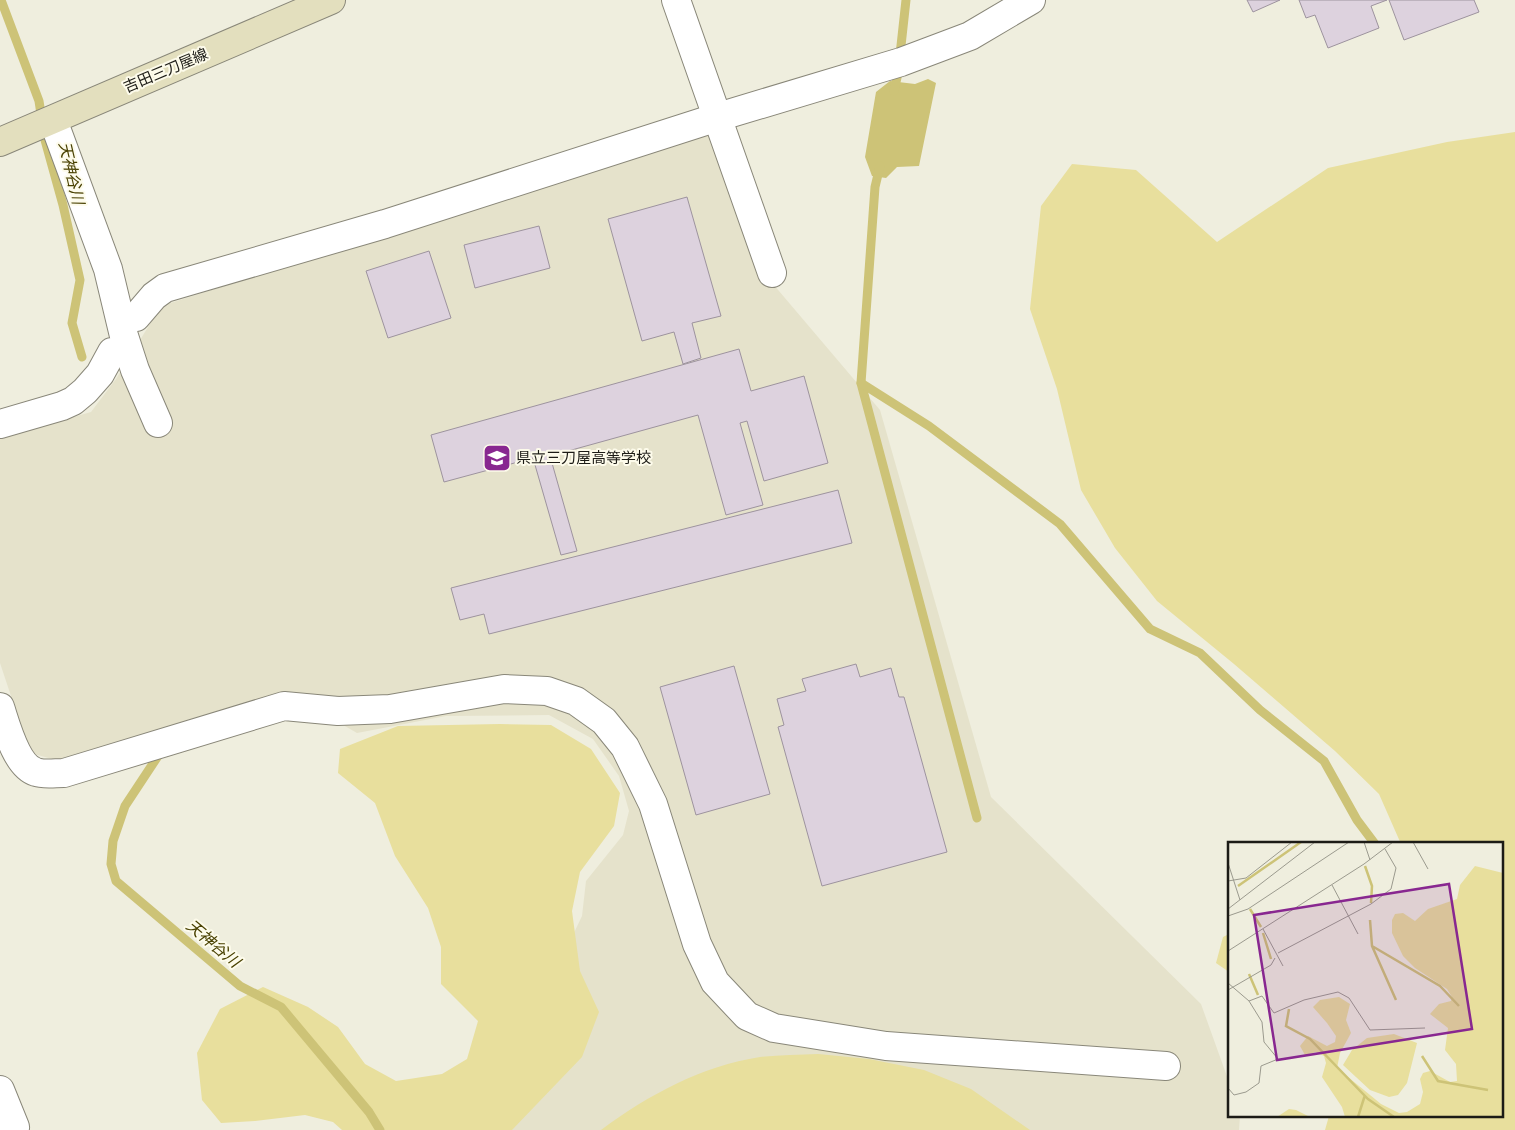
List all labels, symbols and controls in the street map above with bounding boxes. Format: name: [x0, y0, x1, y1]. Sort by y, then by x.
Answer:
street label: 吉田三刀屋線: [120, 44, 212, 98]
water label: 天神谷川: [53, 139, 89, 209]
school or university icon: 県立三刀屋高等学校: [482, 443, 512, 473]
place label: 県立三刀屋高等学校: [516, 448, 651, 469]
inset map: [1228, 842, 1502, 1118]
water label: 天神谷川: [181, 915, 246, 974]

